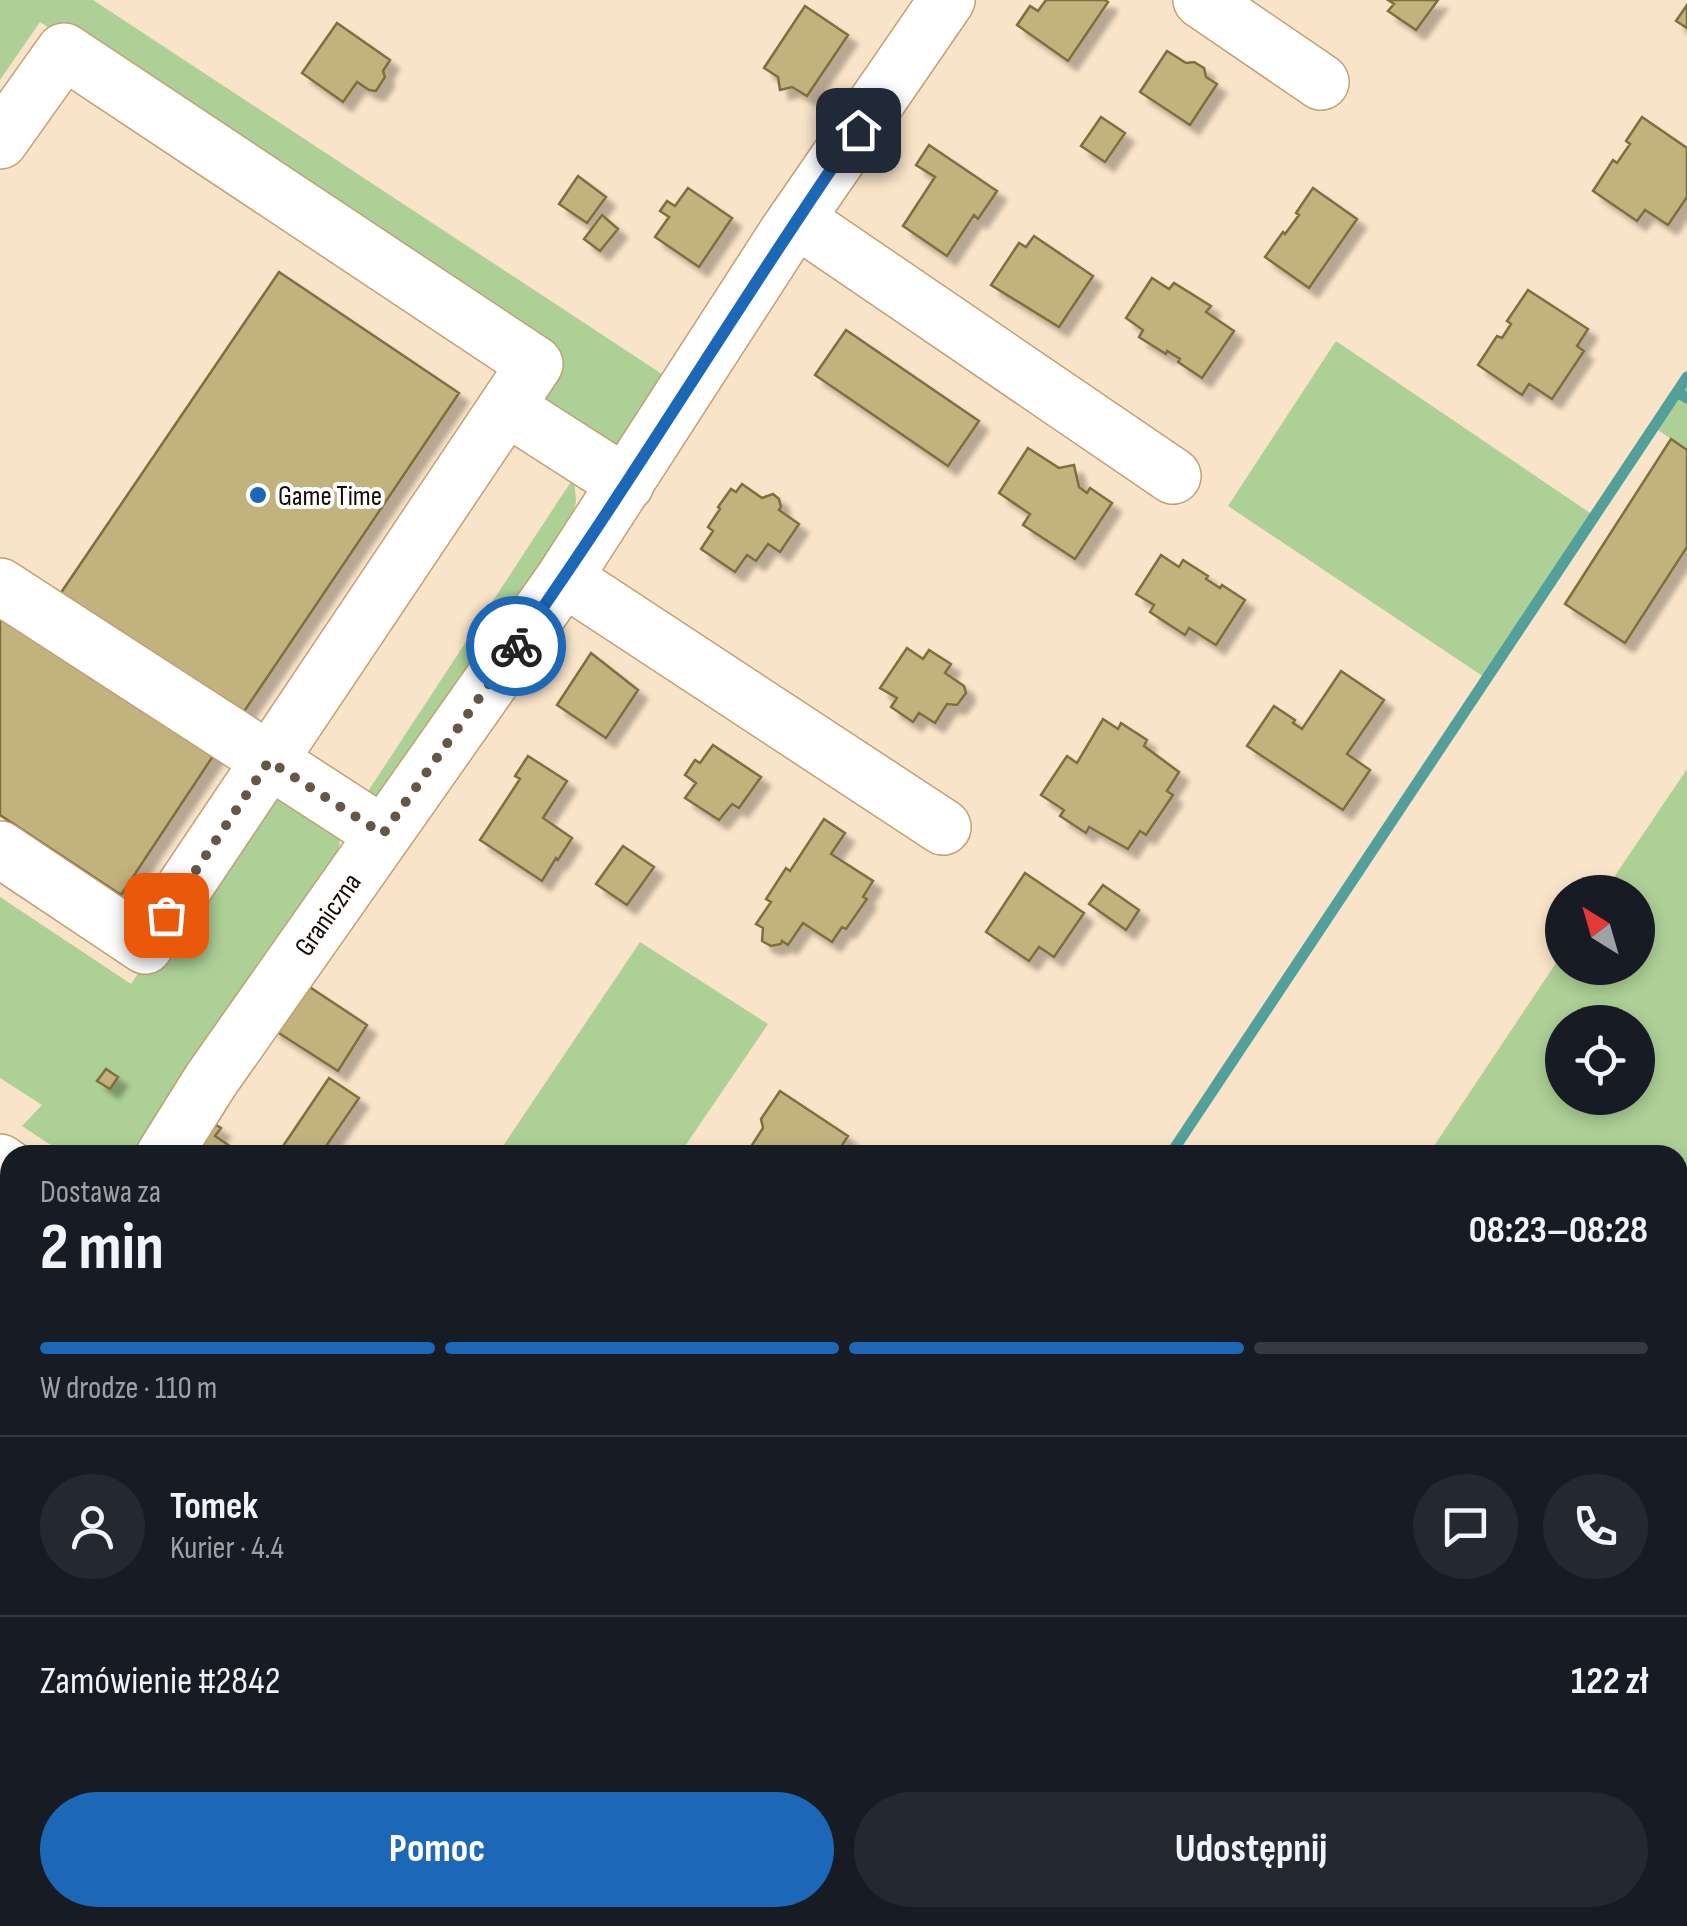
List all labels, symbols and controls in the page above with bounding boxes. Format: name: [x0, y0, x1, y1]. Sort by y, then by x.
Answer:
pin: [816, 88, 901, 173]
icon: home: [831, 103, 886, 158]
place label: Game Time: [278, 480, 382, 513]
marker: Game Time: [247, 484, 269, 506]
courier: [466, 596, 566, 696]
icon: bike: [489, 619, 544, 674]
street label: Graniczna: [288, 867, 369, 963]
pin: [124, 873, 209, 958]
north arrow: [1545, 875, 1655, 985]
map controls: [1545, 875, 1655, 1115]
icon: bag: [139, 888, 194, 943]
button: locate: [1545, 1005, 1655, 1115]
text: Dostawa za: [40, 1173, 161, 1212]
text: 08:23–08:28: [1469, 1208, 1648, 1253]
text: 2 min: [40, 1210, 164, 1288]
text: W drodze · 110 m: [40, 1369, 217, 1408]
button: person: [40, 1474, 145, 1579]
button: chat: [1413, 1474, 1518, 1579]
button: phone: [1543, 1474, 1648, 1579]
text: Tomek: [170, 1484, 258, 1529]
text: Kurier · 4.4: [170, 1529, 284, 1568]
text: Zamówienie #2842: [40, 1659, 280, 1704]
text: 122 zł: [1571, 1659, 1648, 1704]
button: Pomoc: [40, 1792, 834, 1907]
button: Udostępnij: [854, 1792, 1648, 1907]

